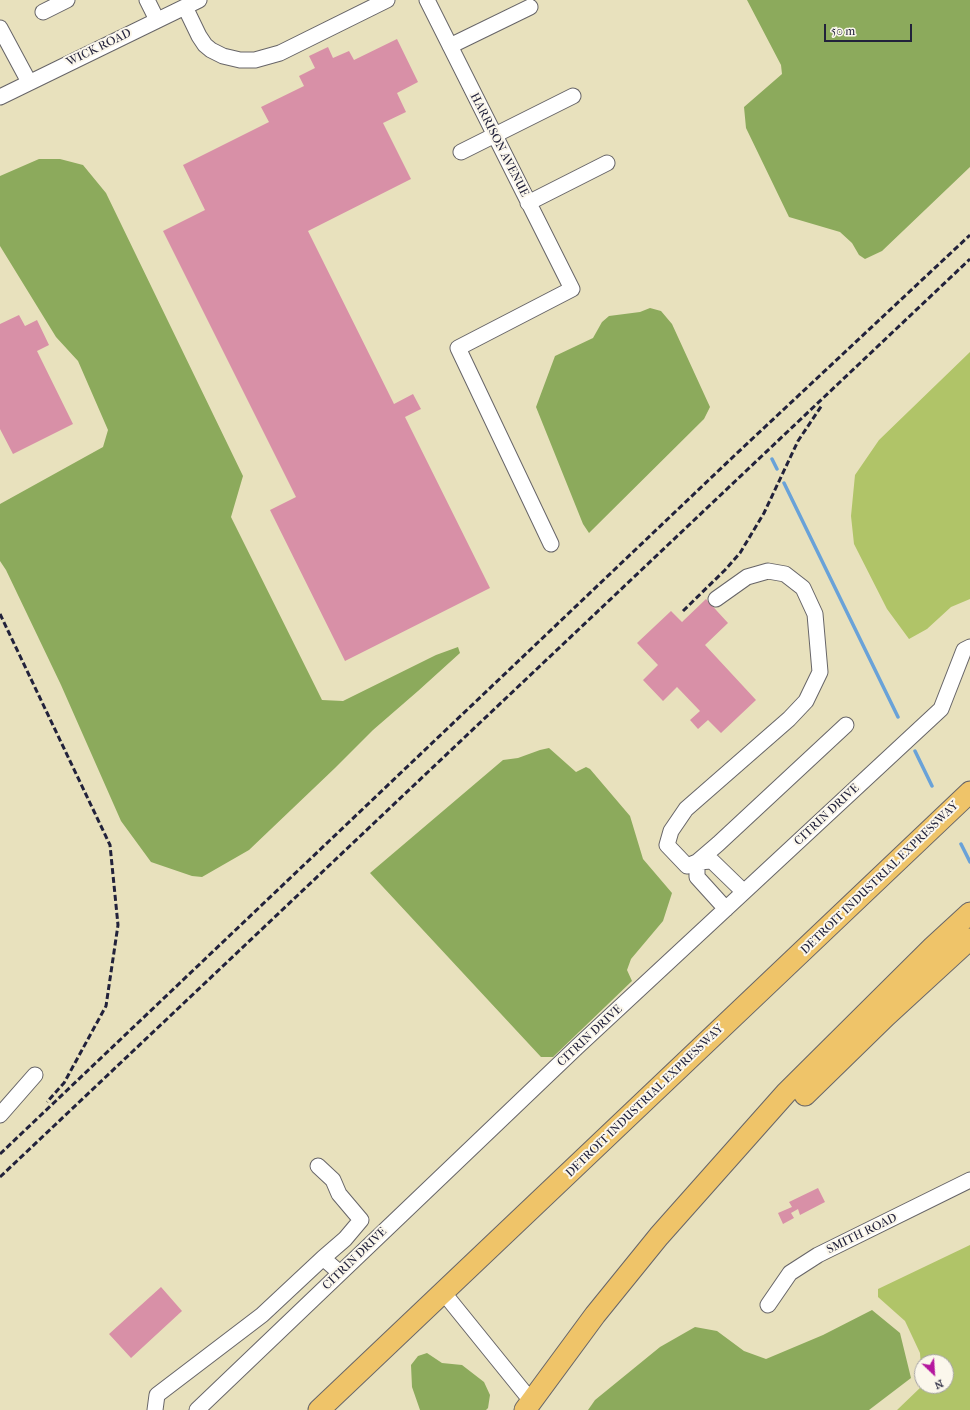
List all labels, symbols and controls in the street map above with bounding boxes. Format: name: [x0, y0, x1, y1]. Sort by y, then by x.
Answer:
scale bar: [826, 16, 914, 42]
text: 50 m: [831, 24, 855, 38]
street label: WICK ROAD: [64, 26, 134, 70]
street label: HARRISON AVENUE: [467, 91, 531, 199]
street label: CITRIN DRIVE: [792, 781, 862, 849]
street label: DETROIT INDUSTRIAL EXPRESSWAY: [798, 799, 962, 957]
street label: CITRIN DRIVE: [555, 1002, 625, 1070]
street label: DETROIT INDUSTRIAL EXPRESSWAY: [563, 1022, 727, 1180]
street label: SMITH ROAD: [824, 1211, 900, 1257]
street label: CITRIN DRIVE: [320, 1225, 390, 1293]
north arrow: [914, 1354, 954, 1394]
text: N: [932, 1377, 945, 1392]

